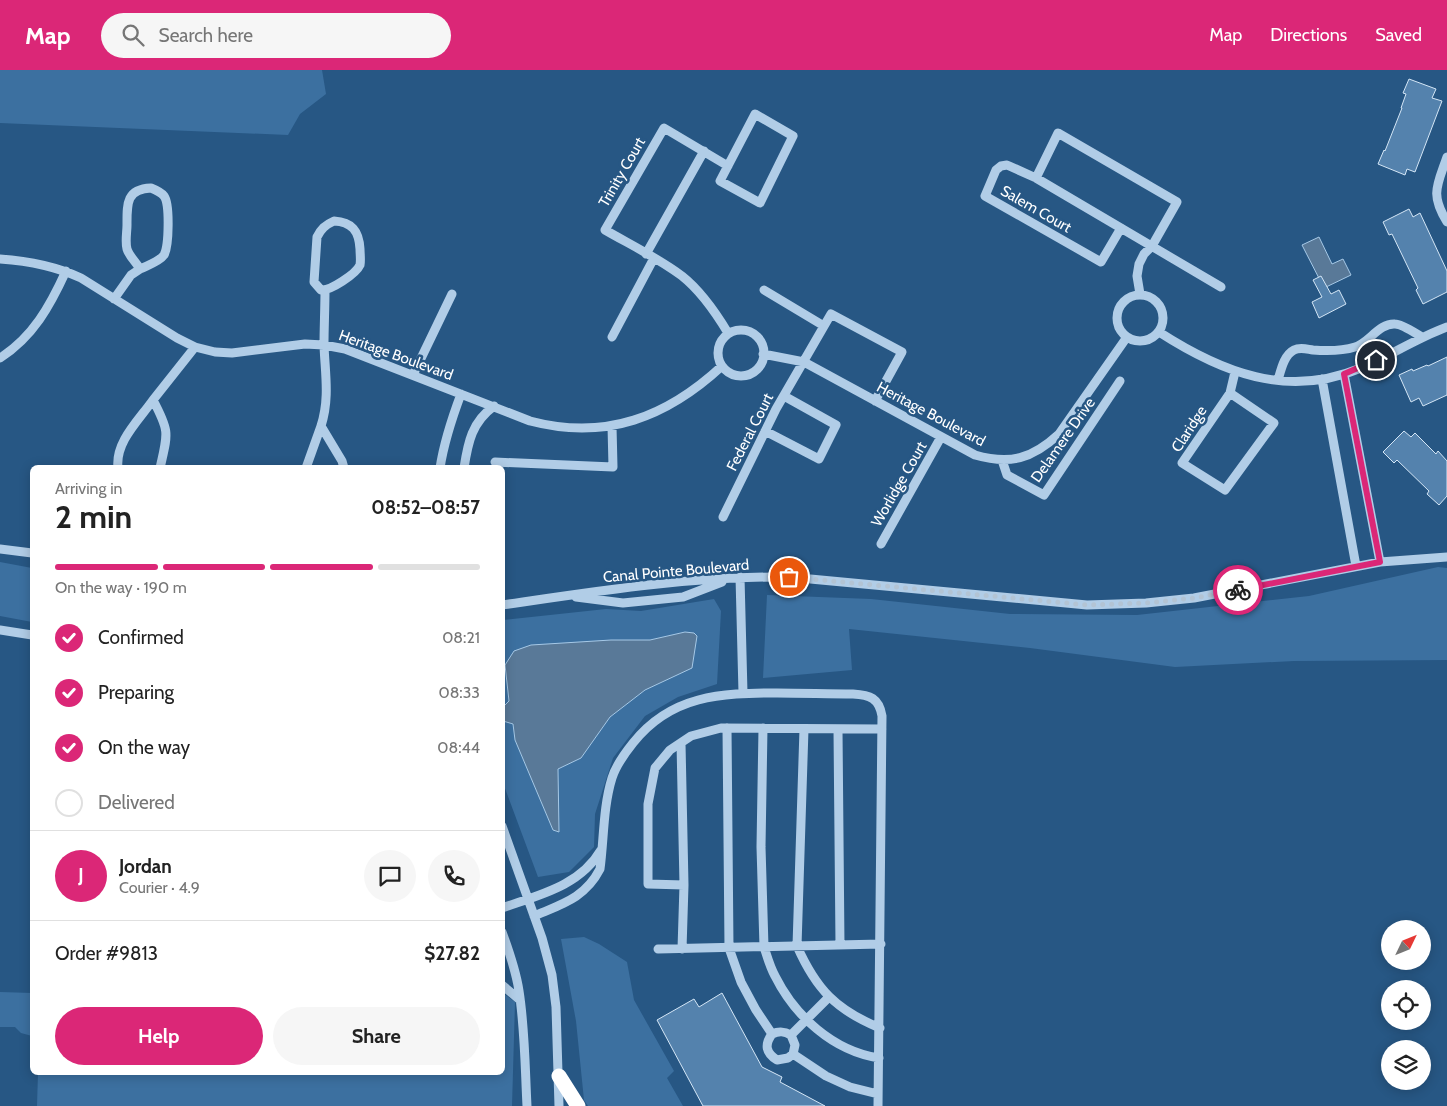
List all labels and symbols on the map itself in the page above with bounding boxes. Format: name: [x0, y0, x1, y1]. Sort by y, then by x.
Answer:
street label: Trinity Court: [595, 134, 649, 210]
street label: Salem Court: [997, 182, 1075, 236]
street label: Heritage Boulevard: [336, 326, 456, 384]
pin: [1355, 339, 1397, 381]
street label: Heritage Boulevard: [874, 378, 988, 450]
street label: Federal Court: [723, 390, 777, 474]
street label: Delamere Drive: [1027, 394, 1099, 486]
street label: Claridge: [1167, 402, 1211, 455]
street label: Worlidge Court: [867, 438, 931, 530]
street label: Canal Pointe Boulevard: [602, 556, 750, 586]
pin: [768, 556, 810, 598]
courier: [1213, 565, 1263, 615]
north arrow: [1381, 920, 1431, 970]

